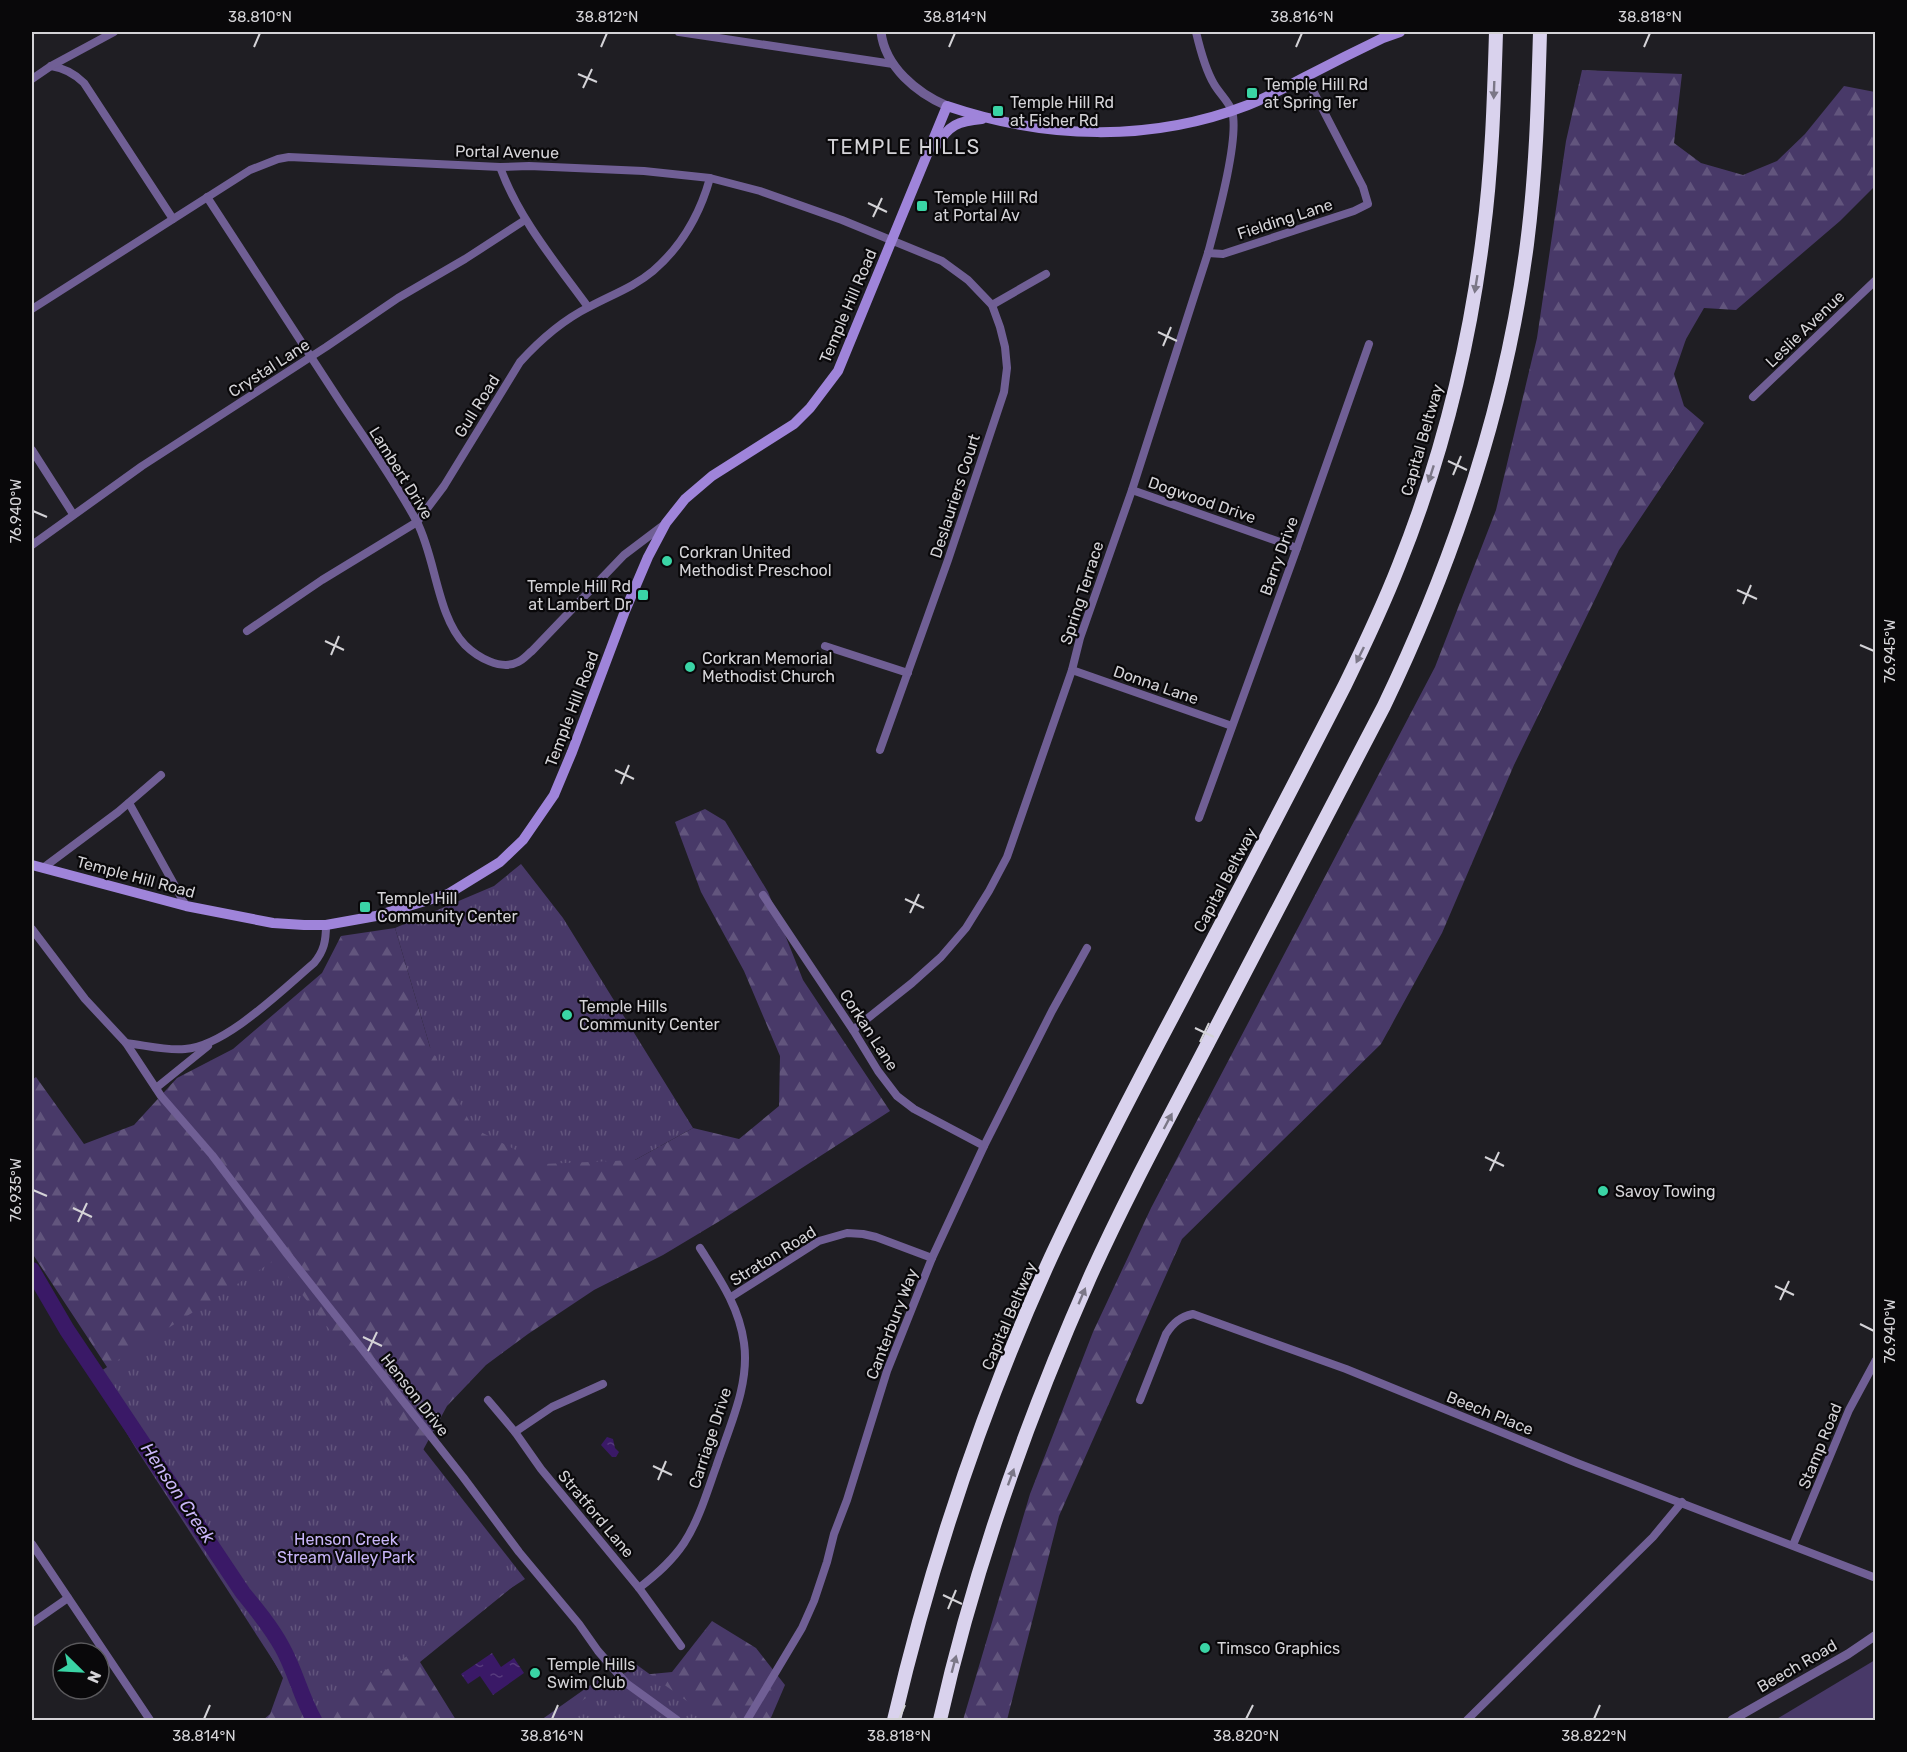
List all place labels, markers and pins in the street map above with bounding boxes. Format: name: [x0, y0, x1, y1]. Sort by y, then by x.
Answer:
place label: Temple Hill Rd at Spring Ter: [1264, 75, 1368, 112]
marker: Temple Hill Rd at Spring Ter: [1245, 86, 1259, 100]
place label: Temple Hill Rd at Fisher Rd: [1010, 93, 1114, 130]
marker: Temple Hill Rd at Fisher Rd: [991, 104, 1005, 118]
place label: Temple Hill Rd at Portal Av: [934, 188, 1038, 225]
marker: Temple Hill Rd at Portal Av: [915, 199, 929, 213]
place label: Corkran United Methodist Preschool: [679, 543, 832, 580]
marker: Corkran United Methodist Preschool: [660, 554, 674, 568]
place label: Temple Hill Rd at Lambert Dr: [527, 577, 631, 614]
marker: Temple Hill Rd at Lambert Dr: [636, 588, 650, 602]
place label: Corkran Memorial Methodist Church: [702, 649, 835, 686]
marker: Corkran Memorial Methodist Church: [683, 660, 697, 674]
place label: Temple Hill Community Center: [377, 889, 518, 926]
marker: Temple Hill Community Center: [358, 900, 372, 914]
place label: Temple Hills Community Center: [579, 997, 720, 1034]
marker: Temple Hills Community Center: [560, 1008, 574, 1022]
place label: Savoy Towing: [1615, 1182, 1716, 1201]
marker: Savoy Towing: [1596, 1184, 1610, 1198]
place label: Timsco Graphics: [1217, 1639, 1340, 1658]
marker: Timsco Graphics: [1198, 1641, 1212, 1655]
place label: Temple Hills Swim Club: [547, 1655, 635, 1692]
marker: Temple Hills Swim Club: [528, 1666, 542, 1680]

